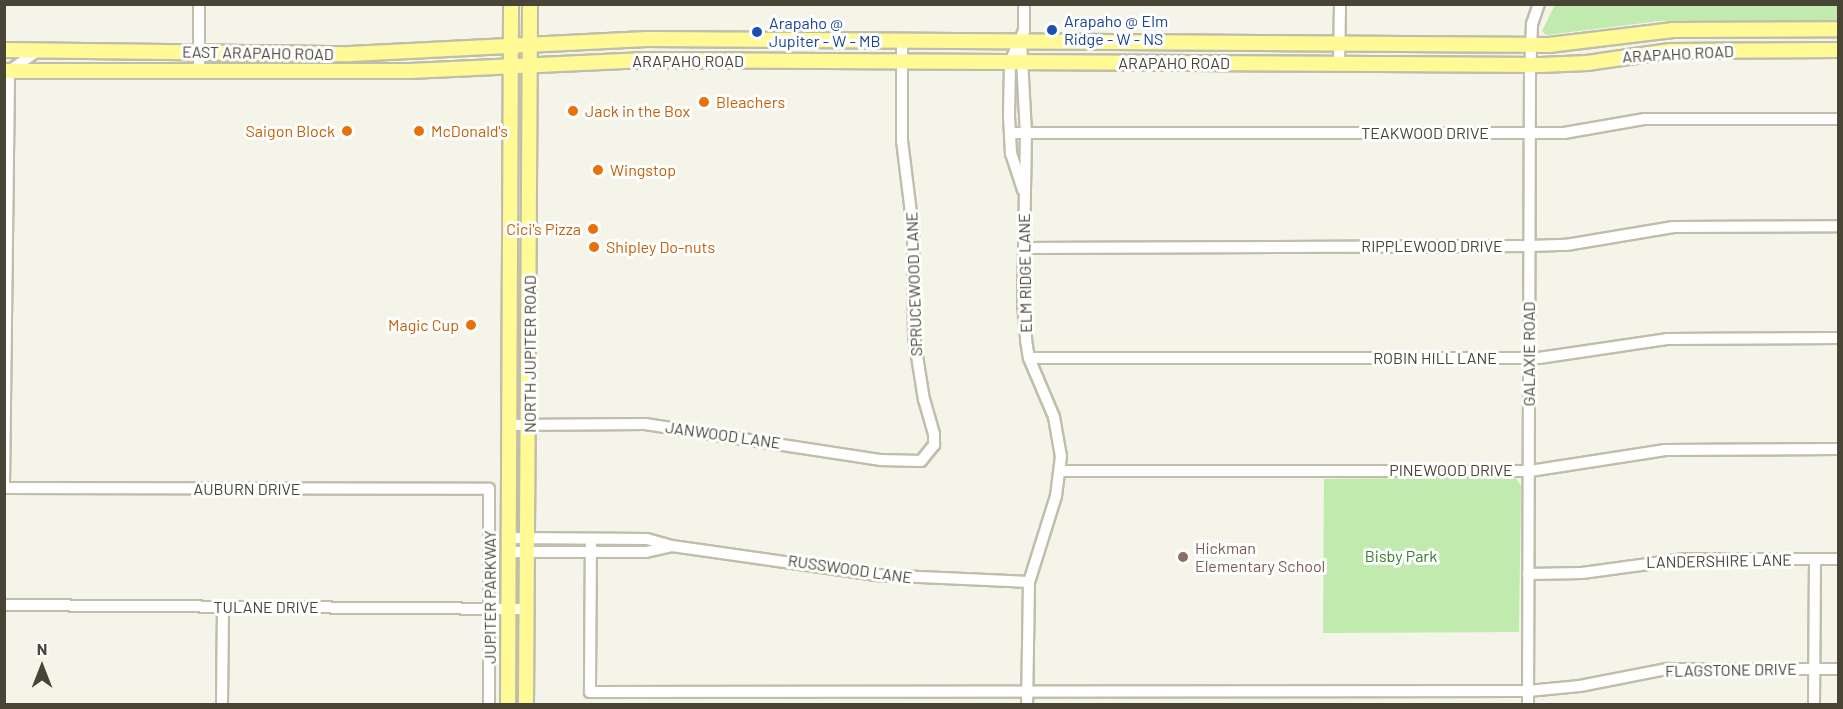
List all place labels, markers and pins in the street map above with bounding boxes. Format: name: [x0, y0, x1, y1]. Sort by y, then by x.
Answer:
place label: Arapaho @ Elm Ridge - W - NS: [1064, 11, 1168, 49]
place label: Arapaho @ Jupiter - W - MB: [769, 13, 881, 51]
marker: Arapaho @ Elm Ridge - W - NS: [1045, 23, 1059, 37]
marker: Arapaho @ Jupiter - W - MB: [750, 25, 764, 39]
place label: Bleachers: [716, 92, 785, 112]
marker: Bleachers: [697, 95, 711, 109]
place label: Jack in the Box: [585, 101, 690, 121]
marker: Jack in the Box: [566, 104, 580, 118]
place label: Saigon Block: [246, 121, 335, 141]
place label: McDonald's: [431, 121, 508, 141]
marker: Saigon Block: [340, 124, 354, 138]
marker: McDonald's: [412, 124, 426, 138]
place label: Wingstop: [610, 160, 676, 180]
marker: Wingstop: [591, 163, 605, 177]
place label: Cici's Pizza: [506, 219, 581, 239]
marker: Cici's Pizza: [586, 222, 600, 236]
place label: Shipley Do-nuts: [606, 237, 715, 257]
marker: Shipley Do-nuts: [587, 240, 601, 254]
place label: Magic Cup: [388, 315, 459, 335]
marker: Magic Cup: [464, 318, 478, 332]
place label: Hickman Elementary School: [1195, 538, 1325, 576]
marker: Hickman Elementary School: [1176, 550, 1190, 564]

